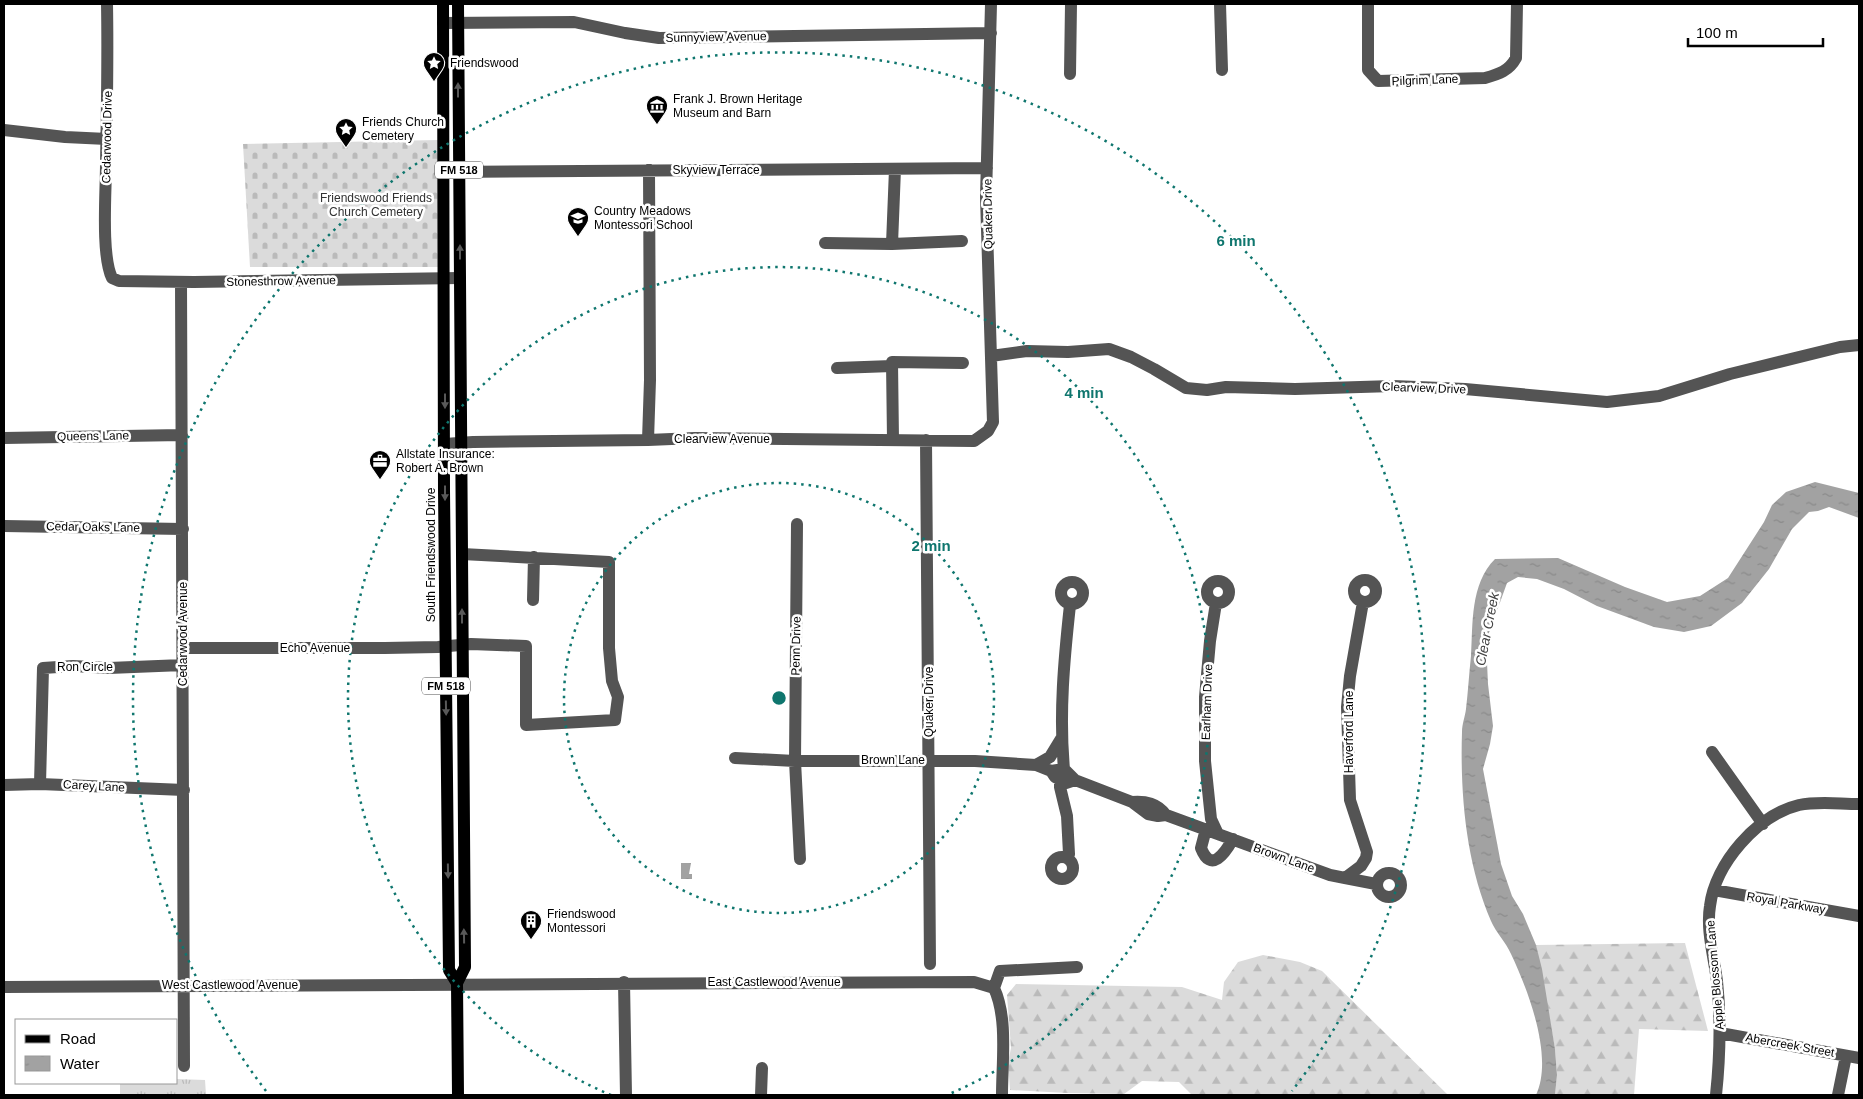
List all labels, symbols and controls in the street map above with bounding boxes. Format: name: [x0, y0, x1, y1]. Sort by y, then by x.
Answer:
scale bar: [1688, 15, 1823, 47]
text: 100 m: [1696, 24, 1738, 41]
street label: Sunnyview Avenue: [665, 29, 767, 45]
place icon: Friendswood: [422, 51, 446, 82]
place label: Friendswood: [450, 56, 519, 70]
street label: Pilgrim Lane: [1391, 72, 1459, 88]
one-way arrow: [454, 82, 462, 98]
street label: Cedarwood Drive: [99, 90, 115, 183]
place label: Frank J. Brown Heritage Museum and Barn: [673, 92, 803, 120]
museum icon: Frank J. Brown Heritage Museum and Barn: [645, 94, 669, 125]
place label: Friends Church Cemetery: [362, 115, 444, 143]
place icon: Friends Church Cemetery: [334, 117, 358, 148]
road number: FM 518: [435, 162, 483, 178]
street label: Skyview Terrace: [672, 163, 760, 177]
street label: Quaker Drive: [980, 178, 996, 249]
park label: Friendswood Friends Church Cemetery: [320, 191, 432, 219]
place label: Country Meadows Montessori School: [594, 204, 693, 232]
school or university icon: Country Meadows Montessori School: [566, 206, 590, 237]
text: 6 min: [1216, 232, 1256, 249]
one-way arrow: [455, 244, 463, 260]
street label: Stonesthrow Avenue: [226, 273, 336, 289]
street label: Clearview Drive: [1382, 380, 1467, 396]
text: 4 min: [1064, 384, 1104, 401]
one-way arrow: [441, 393, 449, 409]
street label: Queens Lane: [57, 428, 129, 444]
street label: Clearview Avenue: [674, 432, 770, 446]
place label: Allstate Insurance: Robert A. Brown: [396, 447, 495, 475]
office icon: Allstate Insurance: Robert A. Brown: [368, 449, 392, 480]
one-way arrow: [441, 485, 449, 501]
street label: South Friendswood Drive: [424, 487, 438, 622]
street label: Cedar Oaks Lane: [46, 519, 140, 535]
text: 2 min: [911, 537, 951, 554]
street label: Cedarwood Avenue: [176, 581, 190, 686]
water label: Clear Creek: [1472, 590, 1502, 667]
one-way arrow: [458, 607, 466, 623]
street label: Penn Drive: [788, 616, 804, 676]
street label: Echo Avenue: [280, 641, 351, 655]
street label: Ron Circle: [57, 660, 113, 674]
street label: Earlham Drive: [1199, 663, 1215, 740]
street label: Quaker Drive: [922, 666, 936, 737]
road number: FM 518: [422, 678, 470, 694]
centre of rings: [770, 689, 788, 707]
street label: Haverford Lane: [1342, 690, 1356, 773]
one-way arrow: [442, 700, 450, 716]
street label: Brown Lane: [861, 753, 925, 767]
street label: Carey Lane: [63, 777, 126, 795]
street label: Brown Lane: [1252, 840, 1317, 876]
one-way arrow: [444, 863, 452, 879]
street label: Royal Parkway: [1745, 889, 1827, 917]
place label: Friendswood Montessori: [547, 907, 616, 935]
building icon: Friendswood Montessori: [519, 909, 543, 940]
street label: Apple Blossom Lane: [1703, 919, 1727, 1030]
one-way arrow: [460, 928, 468, 944]
street label: East Castlewood Avenue: [707, 975, 841, 989]
street label: West Castlewood Avenue: [162, 978, 298, 992]
legend: [15, 1019, 178, 1084]
text: Road: [60, 1030, 96, 1047]
street label: Abercreek Street: [1744, 1030, 1836, 1060]
text: Water: [60, 1055, 99, 1072]

